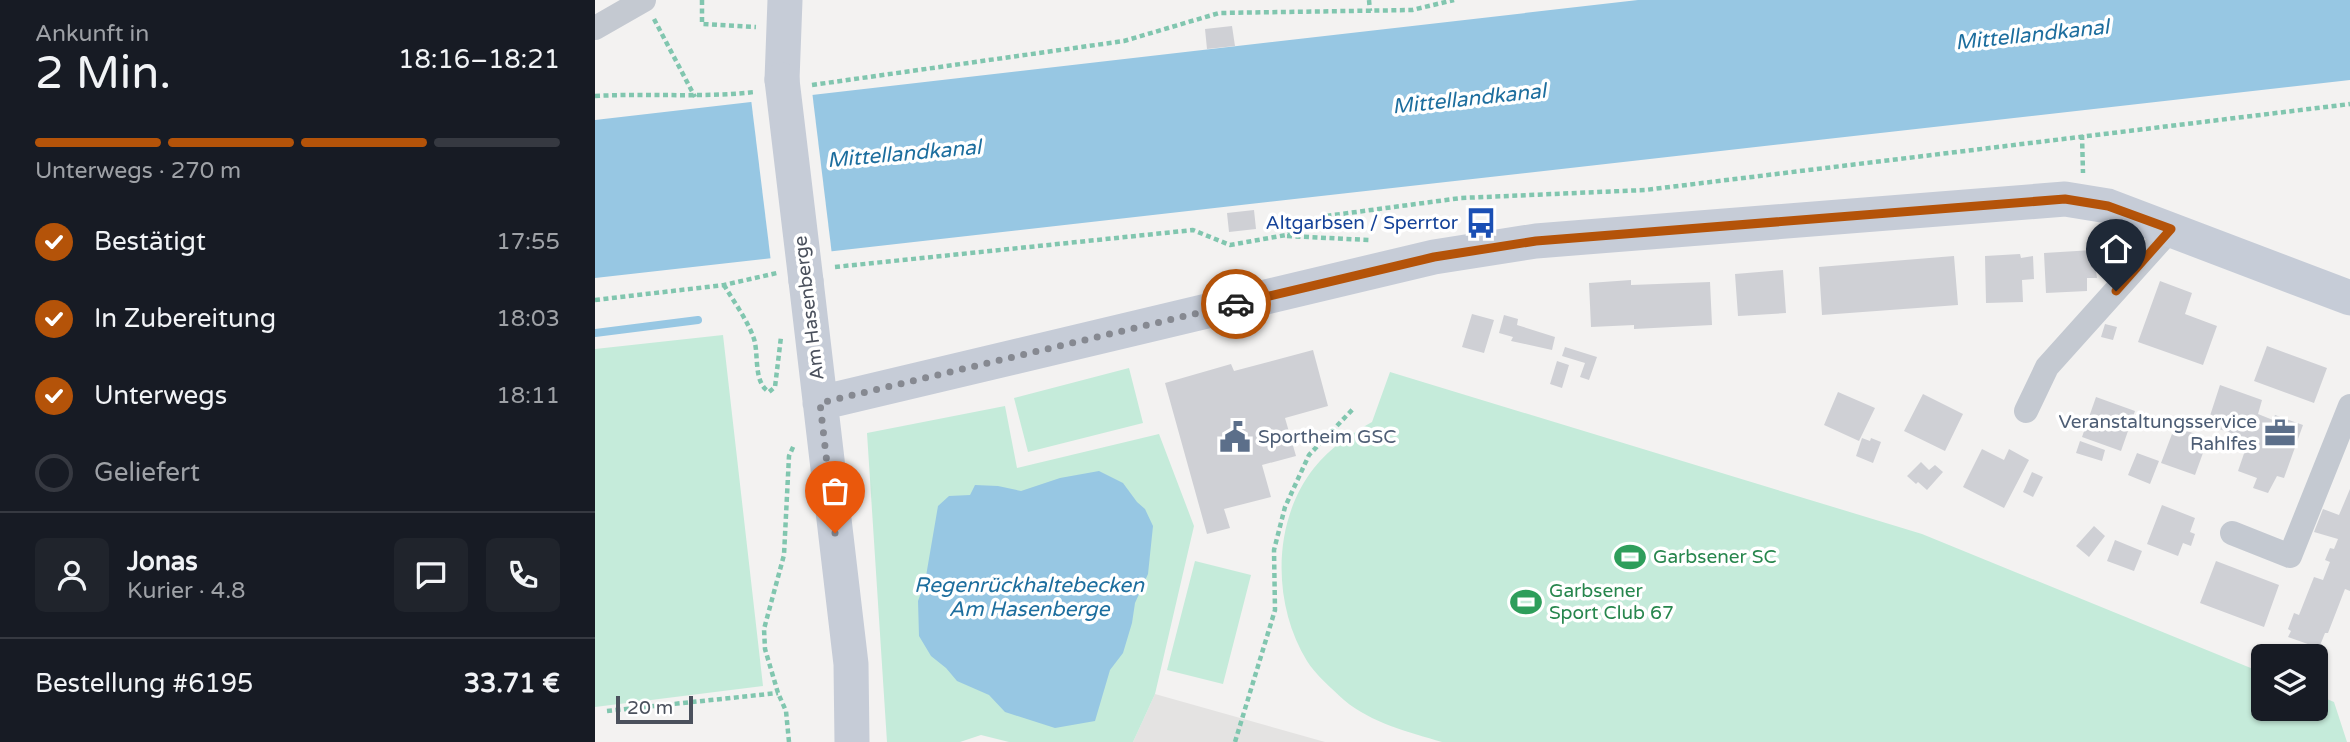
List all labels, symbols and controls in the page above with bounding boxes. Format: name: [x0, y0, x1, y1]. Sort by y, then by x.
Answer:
water label: Mittellandkanal: [1954, 14, 2113, 55]
text: Ankunft in: [35, 20, 149, 48]
text: 18:16–18:21: [398, 44, 560, 75]
text: 2 Min.: [35, 46, 171, 101]
water label: Mittellandkanal: [1391, 78, 1550, 119]
water label: Mittellandkanal: [826, 135, 985, 173]
text: Unterwegs · 270 m: [35, 157, 241, 185]
bus stop icon: Altgarbsen / Sperrtor: [1464, 206, 1498, 240]
place label: Altgarbsen / Sperrtor: [1266, 212, 1459, 234]
pin: [2086, 219, 2146, 291]
icon: check: [35, 223, 73, 261]
text: Bestätigt: [94, 226, 206, 257]
text: 17:55: [496, 228, 560, 256]
icon: home: [2097, 230, 2135, 268]
street label: Am Hasenberge: [789, 235, 829, 381]
courier: [1201, 269, 1271, 339]
icon: car: [1217, 285, 1255, 323]
icon: check: [35, 300, 73, 338]
text: In Zubereitung: [94, 303, 276, 334]
text: 18:03: [496, 305, 560, 333]
icon: check: [35, 377, 73, 415]
text: Unterwegs: [94, 380, 227, 411]
text: 18:11: [496, 382, 560, 410]
place label: Veranstaltungsservice Rahlfes: [2059, 411, 2257, 455]
office icon: Veranstaltungsservice Rahlfes: [2263, 416, 2297, 450]
public building icon: Sportheim GSC: [1218, 420, 1252, 454]
place label: Sportheim GSC: [1258, 426, 1396, 448]
text: Geliefert: [94, 457, 200, 488]
pin: [805, 461, 865, 533]
icon: bag: [816, 472, 854, 510]
button: person: [35, 538, 109, 612]
button: chat: [394, 538, 468, 612]
button: phone: [486, 538, 560, 612]
sports icon: Garbsener SC: [1613, 540, 1647, 574]
text: Jonas: [127, 546, 198, 577]
place label: Garbsener SC: [1653, 546, 1777, 568]
water label: Regenrückhaltebecken Am Hasenberge: [914, 573, 1145, 622]
text: Kurier · 4.8: [127, 577, 245, 605]
place label: Garbsener Sport Club 67: [1549, 580, 1674, 624]
sports icon: Garbsener Sport Club 67: [1509, 585, 1543, 619]
map controls: [2251, 644, 2328, 721]
button: layers: [2251, 644, 2328, 721]
text: Bestellung #6195: [35, 668, 253, 699]
text: 33.71 €: [464, 668, 560, 699]
scale bar: [616, 693, 693, 725]
text: 20 m: [627, 697, 673, 719]

